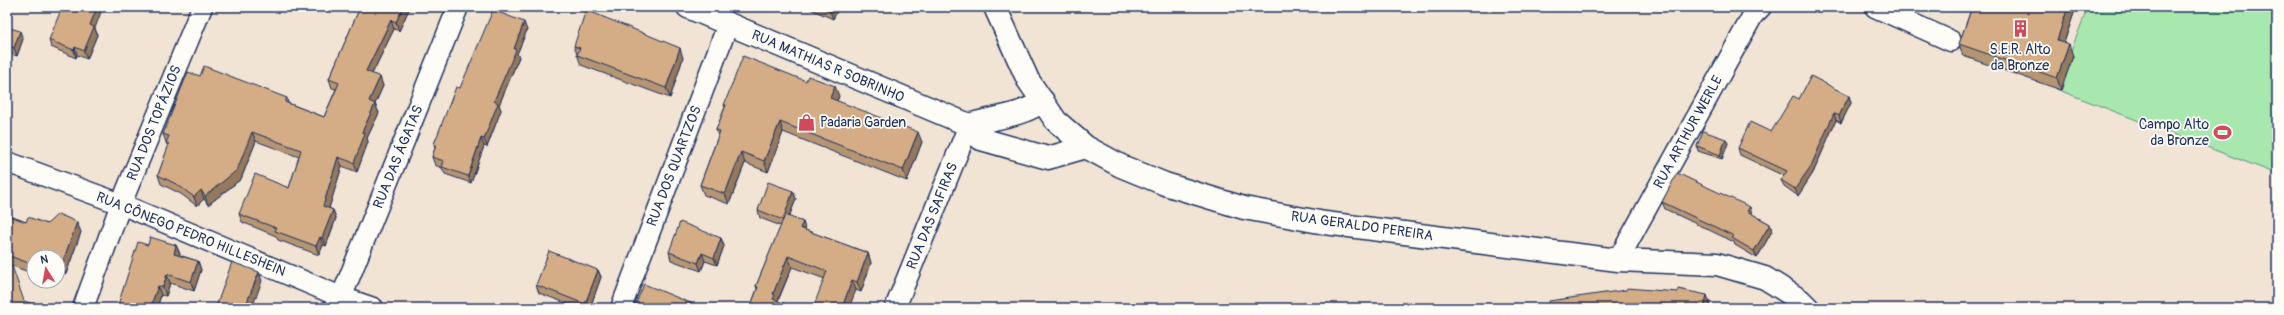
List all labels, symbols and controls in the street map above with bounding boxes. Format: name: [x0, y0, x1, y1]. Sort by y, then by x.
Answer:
building icon: S.E.R. Alto da Bronze: [2010, 19, 2030, 39]
street label: RUA MATHIAS R SOBRINHO: [749, 26, 907, 106]
place label: S.E.R. Alto da Bronze: [1990, 41, 2051, 74]
street label: RUA DOS TOPÁZIOS: [122, 63, 185, 183]
street label: RUA ARTHUR WERLE: [1650, 73, 1726, 191]
street label: RUA DAS ÁGATAS: [369, 103, 426, 211]
street label: RUA DOS QUARTZOS: [643, 103, 705, 229]
shop icon: Padaria Garden: [797, 112, 817, 132]
place label: Padaria Garden: [820, 114, 906, 131]
place label: Campo Alto da Bronze: [2139, 116, 2209, 149]
sports icon: Campo Alto da Bronze: [2212, 122, 2232, 142]
street label: RUA DAS SAFIRAS: [903, 160, 961, 272]
street label: RUA CÔNEGO PEDRO HILLESHEIN: [94, 187, 289, 280]
street label: RUA GERALDO PEREIRA: [1290, 208, 1434, 244]
north arrow: [26, 249, 66, 289]
text: N: [39, 252, 50, 267]

